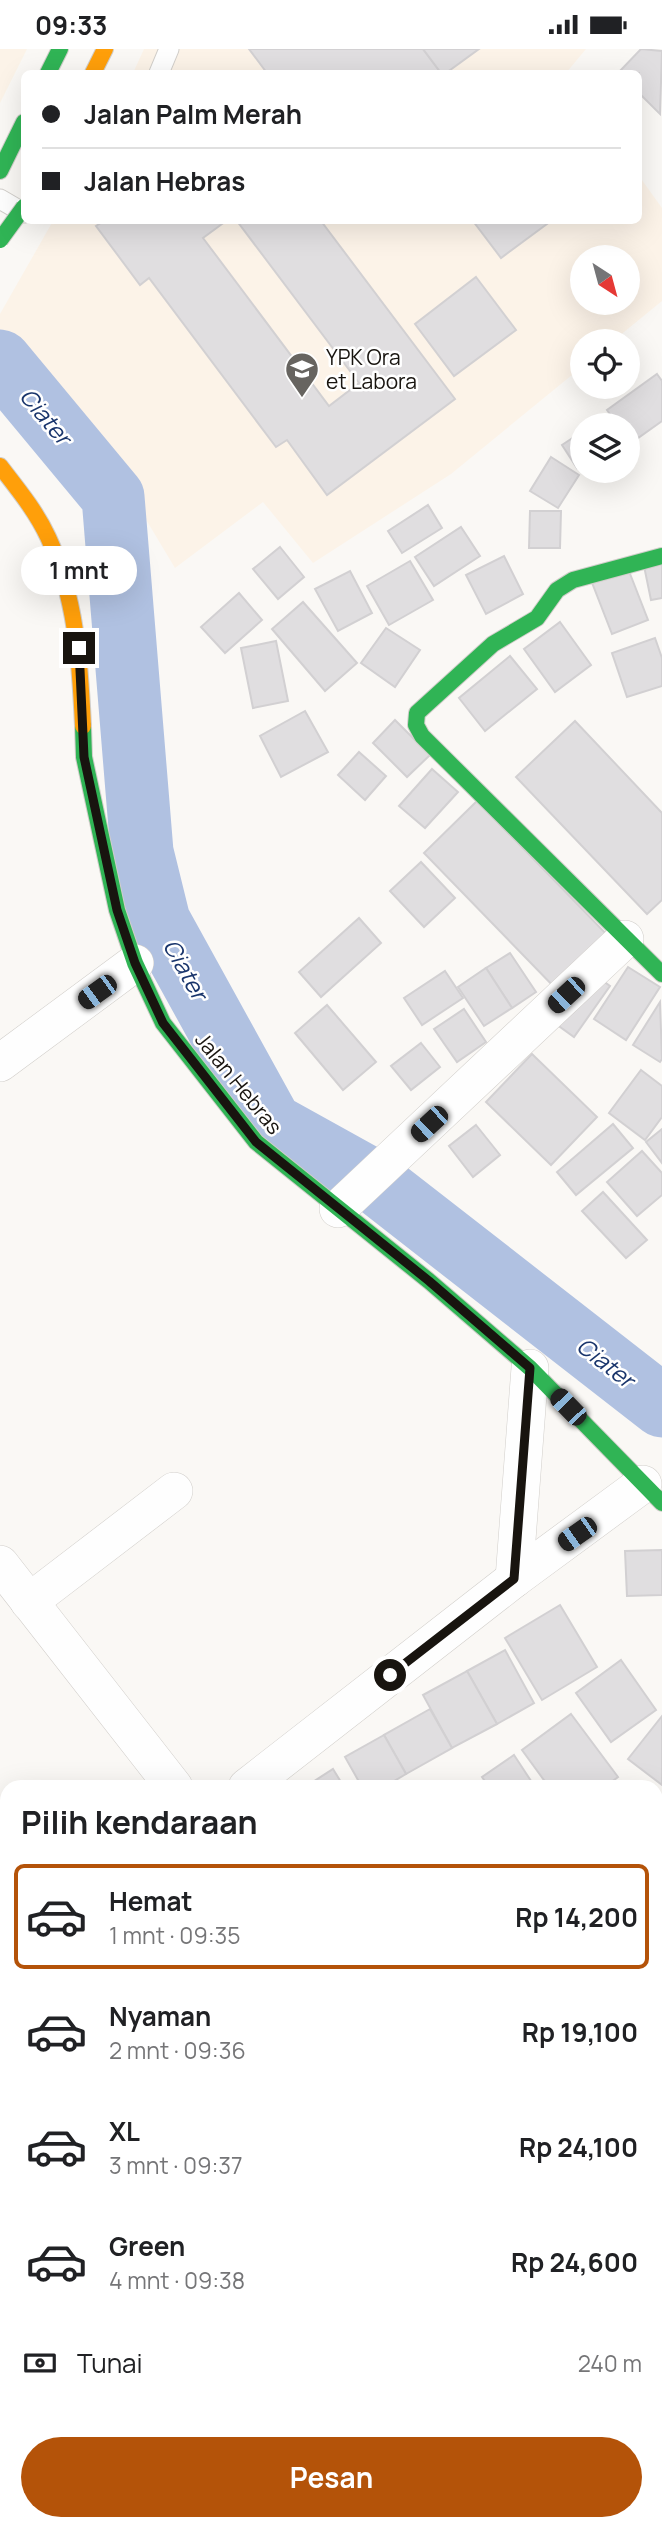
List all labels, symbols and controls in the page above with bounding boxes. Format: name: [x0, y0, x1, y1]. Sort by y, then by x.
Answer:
text: 09:33: [35, 7, 107, 43]
text: Jalan Palm Merah: [84, 96, 302, 132]
text: Jalan Hebras: [84, 163, 245, 199]
north arrow: [570, 245, 640, 315]
map controls: [570, 245, 640, 483]
button: locate: [570, 329, 640, 399]
place label: YPK Ora et Labora: [326, 343, 417, 395]
school or university icon: YPK Ora et Labora: [283, 350, 321, 399]
water label: Ciater: [13, 381, 81, 453]
button: layers: [570, 413, 640, 483]
callout: 1 mnt: [21, 547, 137, 595]
text: 1 mnt: [49, 554, 109, 586]
route end: [63, 632, 95, 664]
water label: Ciater: [156, 933, 217, 1008]
car: [74, 971, 121, 1013]
car: [544, 973, 589, 1017]
street label: Jalan Hebras: [189, 1026, 289, 1140]
car: [407, 1102, 452, 1146]
water label: Ciater: [571, 1329, 644, 1396]
car: [546, 1385, 591, 1429]
car: [554, 1513, 601, 1555]
route start: [374, 1659, 406, 1691]
text: Pilih kendaraan: [21, 1800, 258, 1844]
text: Hemat: [109, 1883, 193, 1919]
icon: car: [25, 1885, 88, 1948]
text: Rp 14,200: [515, 1899, 638, 1935]
text: 1 mnt · 09:35: [109, 1919, 241, 1951]
text: Nyaman: [109, 1998, 211, 2034]
icon: car: [25, 2000, 88, 2063]
text: Rp 19,100: [522, 2014, 638, 2050]
text: 2 mnt · 09:36: [109, 2034, 246, 2066]
text: XL: [109, 2113, 140, 2149]
icon: car: [25, 2115, 88, 2178]
text: Rp 24,100: [519, 2129, 638, 2165]
text: 3 mnt · 09:37: [109, 2149, 243, 2181]
text: Green: [109, 2228, 185, 2264]
icon: car: [25, 2230, 88, 2293]
text: Rp 24,600: [511, 2244, 638, 2280]
text: 4 mnt · 09:38: [109, 2264, 245, 2296]
icon: cash: [21, 2344, 59, 2382]
text: Tunai: [77, 2345, 143, 2381]
text: 240 m: [578, 2347, 642, 2379]
button: Pesan: [21, 2437, 642, 2517]

